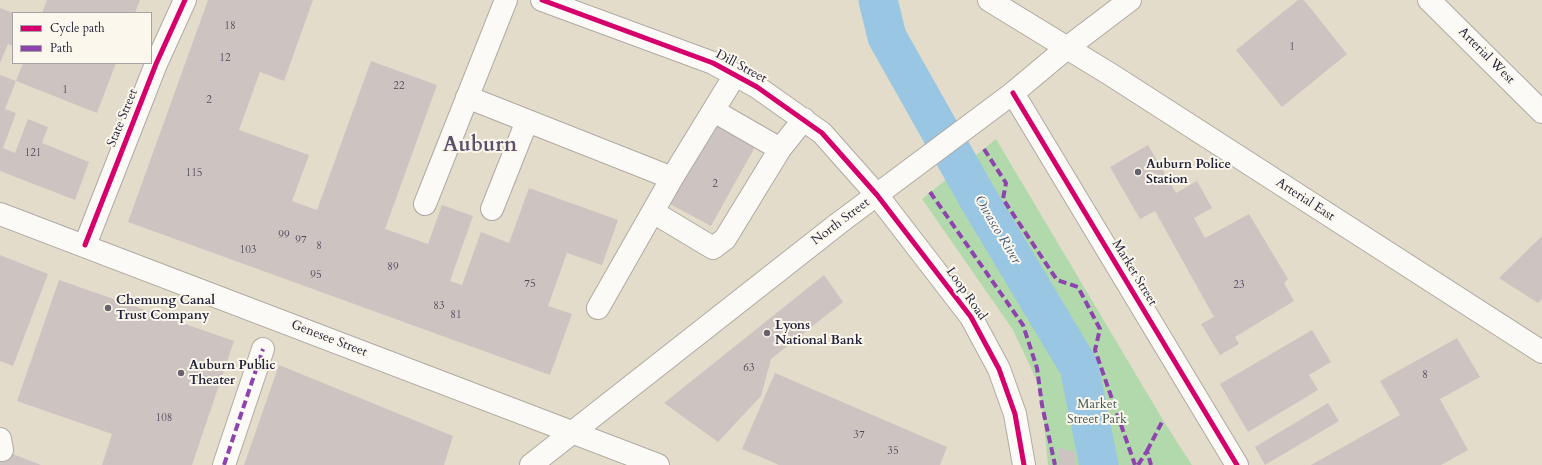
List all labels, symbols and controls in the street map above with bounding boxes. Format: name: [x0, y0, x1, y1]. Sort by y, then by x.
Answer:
legend: [12, 12, 152, 64]
house number: 18: [224, 19, 236, 33]
text: Cycle path: [50, 20, 105, 36]
street label: Arterial West: [1454, 24, 1518, 88]
text: Path: [50, 40, 73, 56]
house number: 1: [1289, 40, 1295, 54]
street label: Dill Street: [713, 47, 769, 87]
house number: 12: [219, 51, 231, 65]
house number: 22: [393, 79, 405, 93]
house number: 1: [62, 83, 68, 97]
street label: State Street: [104, 87, 142, 149]
house number: 2: [206, 93, 212, 107]
district label: Auburn: [443, 133, 517, 159]
house number: 121: [25, 146, 41, 160]
place label: Auburn Police Station: [1146, 157, 1231, 188]
house number: 115: [186, 166, 202, 180]
marker: Auburn Police Station: [1133, 167, 1143, 177]
street label: Arterial East: [1273, 175, 1337, 225]
house number: 2: [712, 177, 718, 191]
water label: Owasco River: [970, 193, 1024, 267]
street label: North Street: [809, 195, 873, 249]
house number: 99: [278, 228, 290, 242]
house number: 97: [295, 233, 307, 247]
street label: Market Street: [1108, 237, 1160, 309]
house number: 8: [316, 239, 322, 253]
house number: 103: [240, 243, 256, 257]
house number: 89: [387, 260, 399, 274]
street label: Loop Road: [942, 265, 990, 323]
house number: 95: [310, 268, 322, 282]
house number: 75: [524, 277, 536, 291]
house number: 23: [1233, 278, 1245, 292]
place label: Chemung Canal Trust Company: [116, 293, 215, 324]
house number: 83: [433, 299, 445, 313]
marker: Chemung Canal Trust Company: [103, 303, 113, 313]
house number: 81: [450, 308, 462, 322]
street label: Genesee Street: [289, 317, 369, 361]
place label: Lyons National Bank: [775, 318, 863, 349]
marker: Lyons National Bank: [762, 328, 772, 338]
place label: Auburn Public Theater: [189, 358, 276, 389]
house number: 63: [743, 361, 755, 375]
marker: Auburn Public Theater: [176, 368, 186, 378]
house number: 8: [1422, 368, 1428, 382]
park label: Market Street Park: [1067, 397, 1127, 428]
house number: 108: [156, 411, 172, 425]
house number: 37: [853, 428, 865, 442]
house number: 35: [887, 444, 899, 458]

